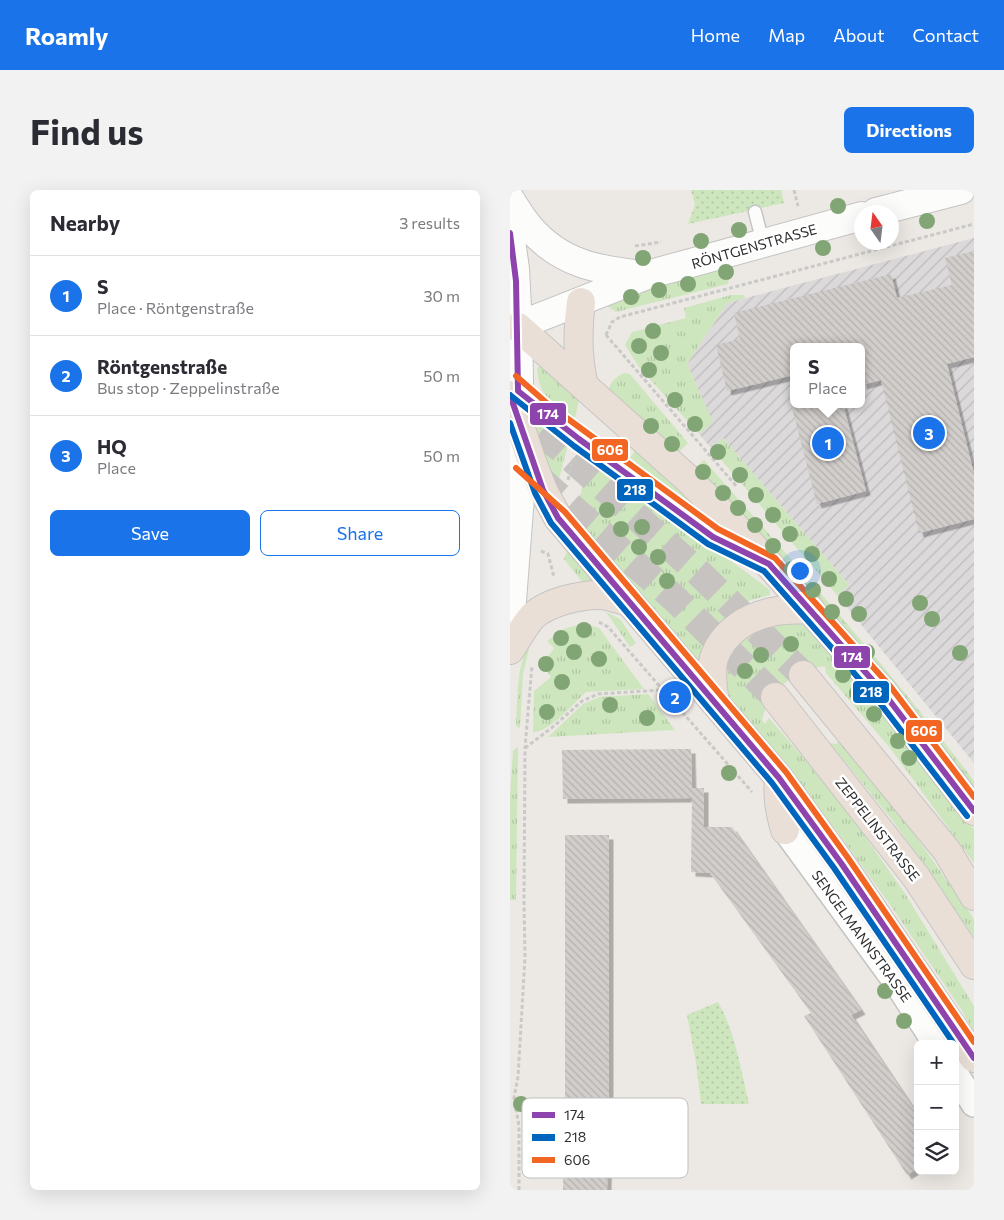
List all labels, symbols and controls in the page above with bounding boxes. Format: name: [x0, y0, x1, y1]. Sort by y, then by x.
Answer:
text: Roamly: [25, 21, 108, 50]
text: Home: [691, 24, 740, 46]
text: Map: [768, 24, 805, 46]
text: About: [833, 24, 885, 46]
text: Contact: [913, 24, 979, 46]
button: Directions: [844, 107, 974, 153]
text: Find us: [30, 109, 144, 152]
north arrow: [854, 205, 899, 250]
text: Nearby: [50, 210, 120, 235]
text: 3 results: [399, 213, 460, 232]
street label: RÖNTGENSTRASSE: [689, 220, 819, 272]
text: S: [97, 275, 108, 298]
text: 1: [62, 286, 70, 305]
text: 30 m: [423, 286, 460, 305]
text: Place · Röntgenstraße: [97, 298, 254, 317]
popup: [790, 343, 865, 408]
text: Röntgenstraße: [97, 355, 227, 378]
text: S: [808, 355, 820, 378]
text: 2: [61, 366, 71, 385]
text: 50 m: [423, 366, 460, 385]
text: Bus stop · Zeppelinstraße: [97, 378, 280, 397]
text: Place: [808, 378, 847, 397]
line badge: 174: [529, 402, 567, 426]
text: 174: [537, 405, 559, 422]
pin: 3: [913, 414, 945, 452]
pin: 1: [812, 424, 844, 462]
text: HQ: [97, 435, 127, 458]
line badge: 606: [591, 438, 629, 462]
text: 606: [597, 441, 624, 458]
text: 3: [61, 446, 71, 465]
text: 50 m: [423, 446, 460, 465]
text: Place: [97, 458, 136, 477]
line badge: 218: [616, 478, 654, 502]
text: 218: [624, 481, 647, 498]
button: Save: [50, 510, 250, 556]
button: Share: [260, 510, 460, 556]
your location: [787, 558, 813, 584]
line badge: 174: [833, 645, 871, 669]
text: 174: [841, 648, 863, 665]
pin: 2: [659, 678, 691, 716]
line badge: 218: [852, 680, 890, 704]
text: 218: [860, 683, 883, 700]
line badge: 606: [905, 719, 943, 743]
text: 606: [911, 722, 938, 739]
street label: ZEPPELINSTRASSE: [832, 774, 924, 884]
street label: SENGELMANNSTRASSE: [809, 867, 915, 1005]
map controls: [914, 1040, 959, 1175]
button: +: [914, 1040, 959, 1085]
button: −: [914, 1085, 959, 1130]
legend: [522, 1098, 688, 1178]
text: 174: [564, 1106, 586, 1123]
text: 218: [564, 1128, 586, 1145]
button: layers: [914, 1130, 959, 1175]
text: 606: [564, 1151, 590, 1168]

